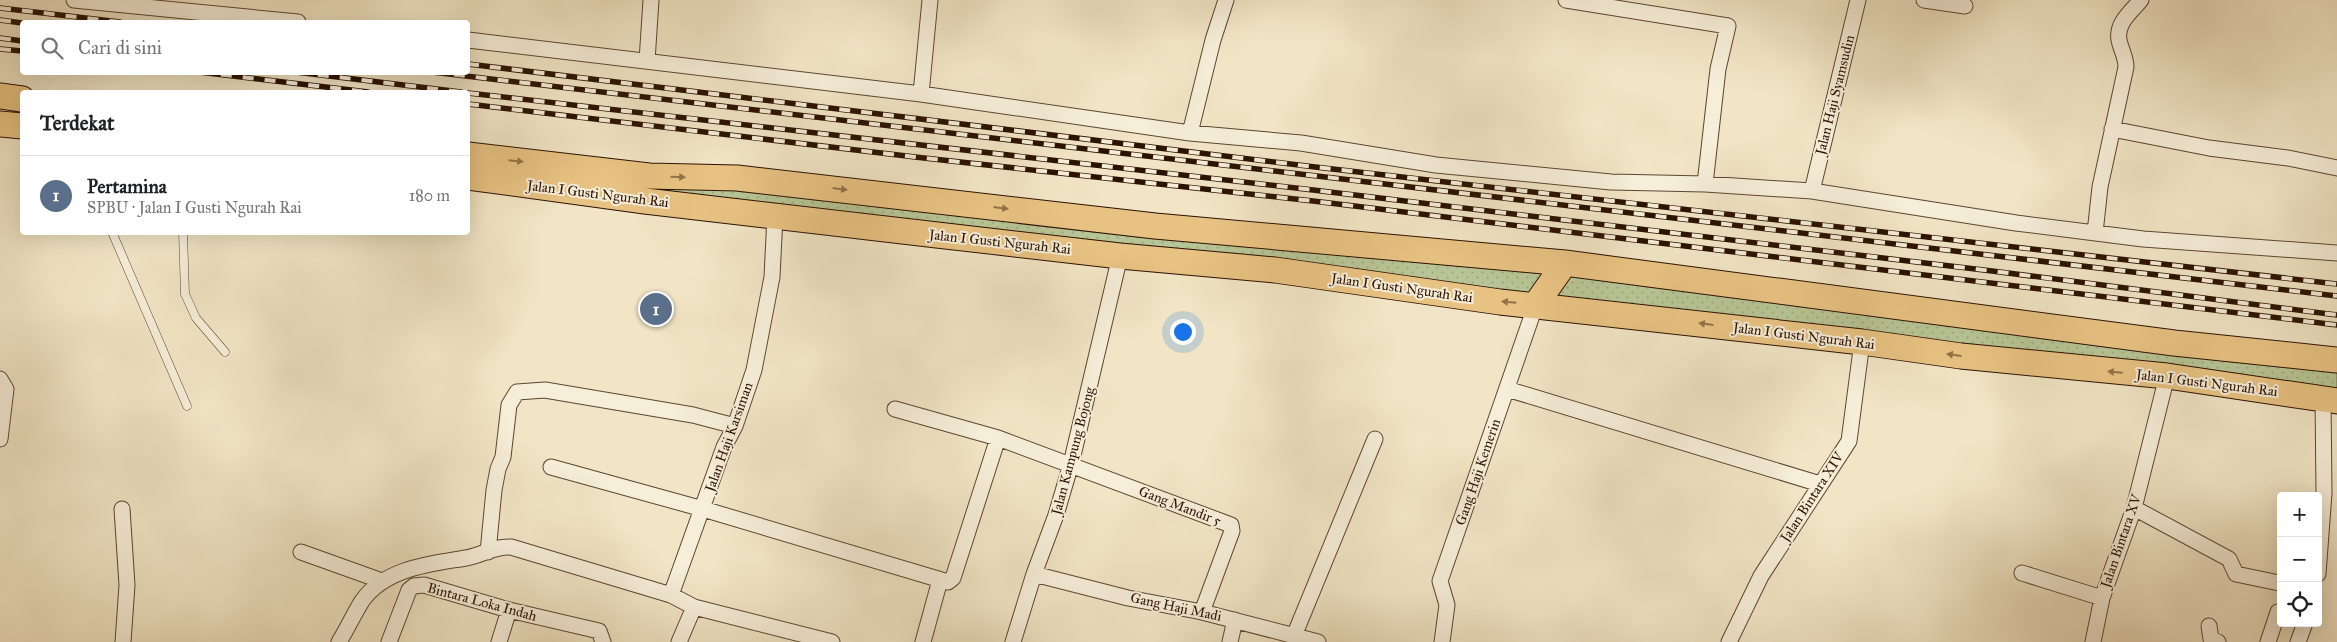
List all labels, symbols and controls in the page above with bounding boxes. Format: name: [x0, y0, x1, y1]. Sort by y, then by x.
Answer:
search box: [20, 20, 470, 75]
street label: Jalan Haji Syamsudin: [1811, 33, 1859, 159]
icon: search: [38, 34, 66, 62]
text: Cari di sini: [78, 36, 162, 59]
text: Terdekat: [40, 110, 114, 136]
one-way arrow: [508, 157, 524, 165]
one-way arrow: [670, 173, 686, 181]
text: Pertamina: [87, 175, 167, 198]
street label: Jalan I Gusti Ngurah Rai: [524, 177, 670, 212]
one-way arrow: [832, 185, 848, 193]
text: 1: [53, 186, 59, 205]
text: 180 m: [409, 186, 450, 205]
text: SPBU · Jalan I Gusti Ngurah Rai: [87, 198, 302, 217]
one-way arrow: [993, 204, 1009, 212]
street label: Jalan I Gusti Ngurah Rai: [926, 226, 1072, 259]
street label: Jalan I Gusti Ngurah Rai: [1328, 269, 1474, 307]
pin: 1: [640, 290, 672, 328]
one-way arrow: [1501, 298, 1517, 306]
your location: [1170, 319, 1196, 345]
street label: Jalan I Gusti Ngurah Rai: [1730, 319, 1876, 354]
one-way arrow: [1697, 320, 1713, 328]
one-way arrow: [1945, 351, 1961, 359]
street label: Jalan I Gusti Ngurah Rai: [2133, 366, 2279, 401]
one-way arrow: [2107, 368, 2123, 376]
street label: Jalan Haji Karsiman: [701, 380, 758, 496]
street label: Jalan Kampung Bojong: [1047, 385, 1099, 519]
street label: Gang Haji Kemerin: [1452, 416, 1504, 527]
street label: Jalan Bintara XIV: [1776, 448, 1849, 547]
street label: Gang Mandir 5: [1136, 483, 1224, 530]
street label: Jalan Bintara XV: [2096, 491, 2146, 592]
map controls: [2277, 492, 2322, 627]
button: +: [2277, 492, 2322, 537]
button: −: [2277, 537, 2322, 582]
street label: Bintara Loka Indah: [425, 579, 539, 625]
button: locate: [2277, 582, 2322, 627]
street label: Gang Haji Madi: [1129, 589, 1223, 625]

